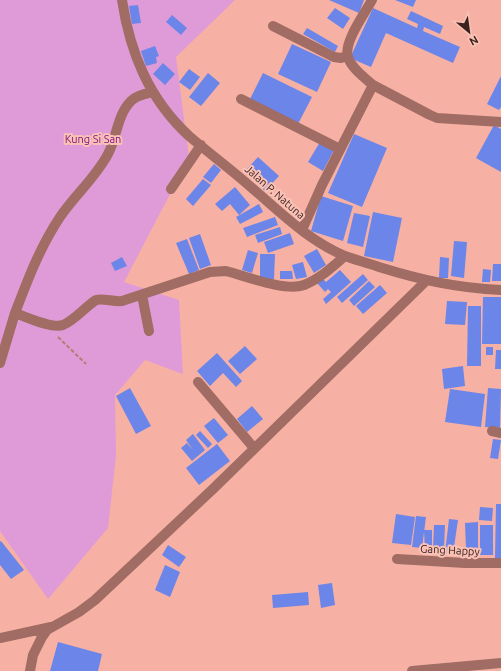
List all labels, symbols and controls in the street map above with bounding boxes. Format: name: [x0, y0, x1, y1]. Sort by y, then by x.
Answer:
north arrow: [449, 12, 489, 52]
text: N: [467, 34, 480, 48]
park label: Kung Si San: [65, 133, 121, 145]
street label: Jalan P. Natuna: [243, 163, 307, 221]
street label: Gang Happy: [420, 542, 481, 558]

